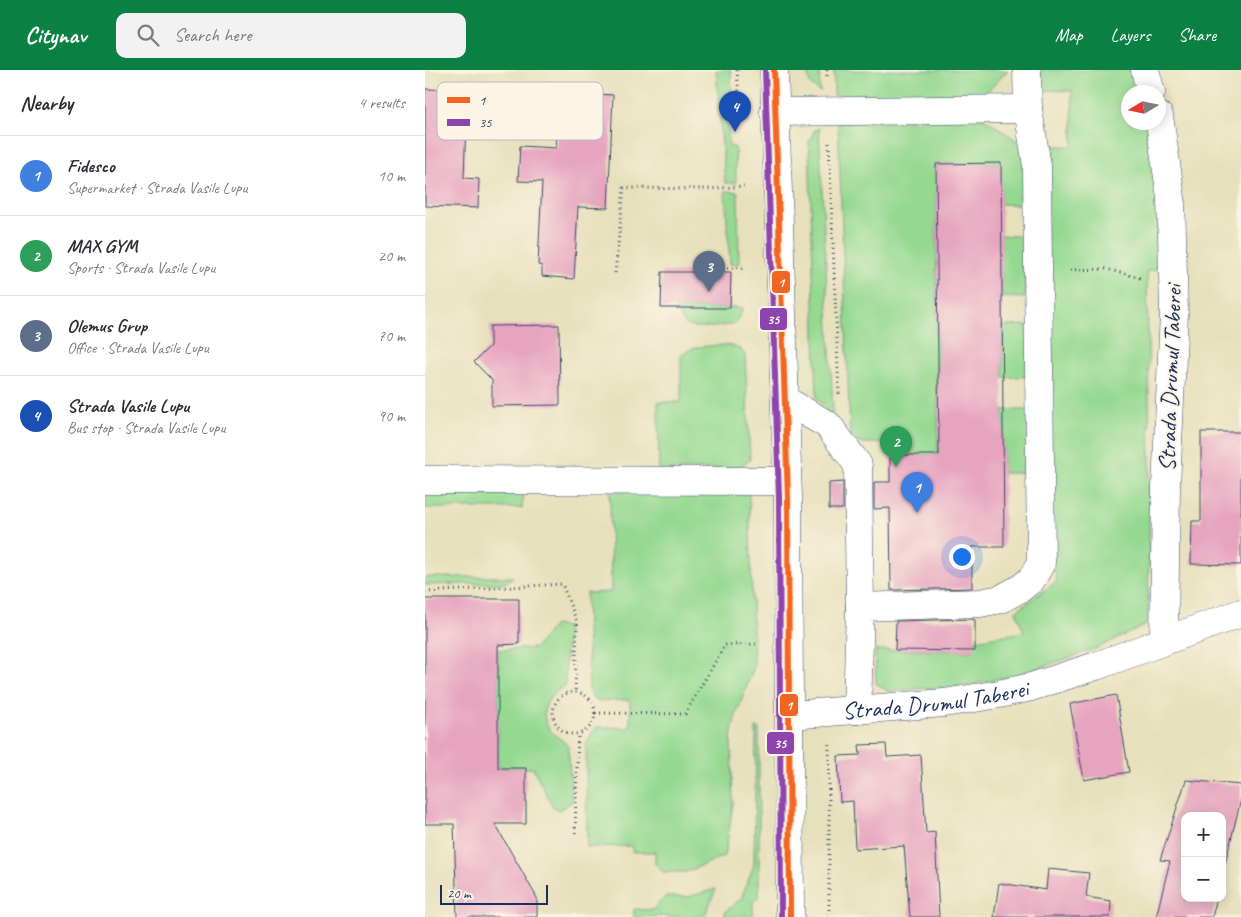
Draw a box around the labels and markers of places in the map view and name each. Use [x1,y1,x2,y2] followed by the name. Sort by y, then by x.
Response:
[719,91,751,132] pin: 4
[693,251,725,292] pin: 3
[880,426,912,467] pin: 2
[901,472,933,513] pin: 1

